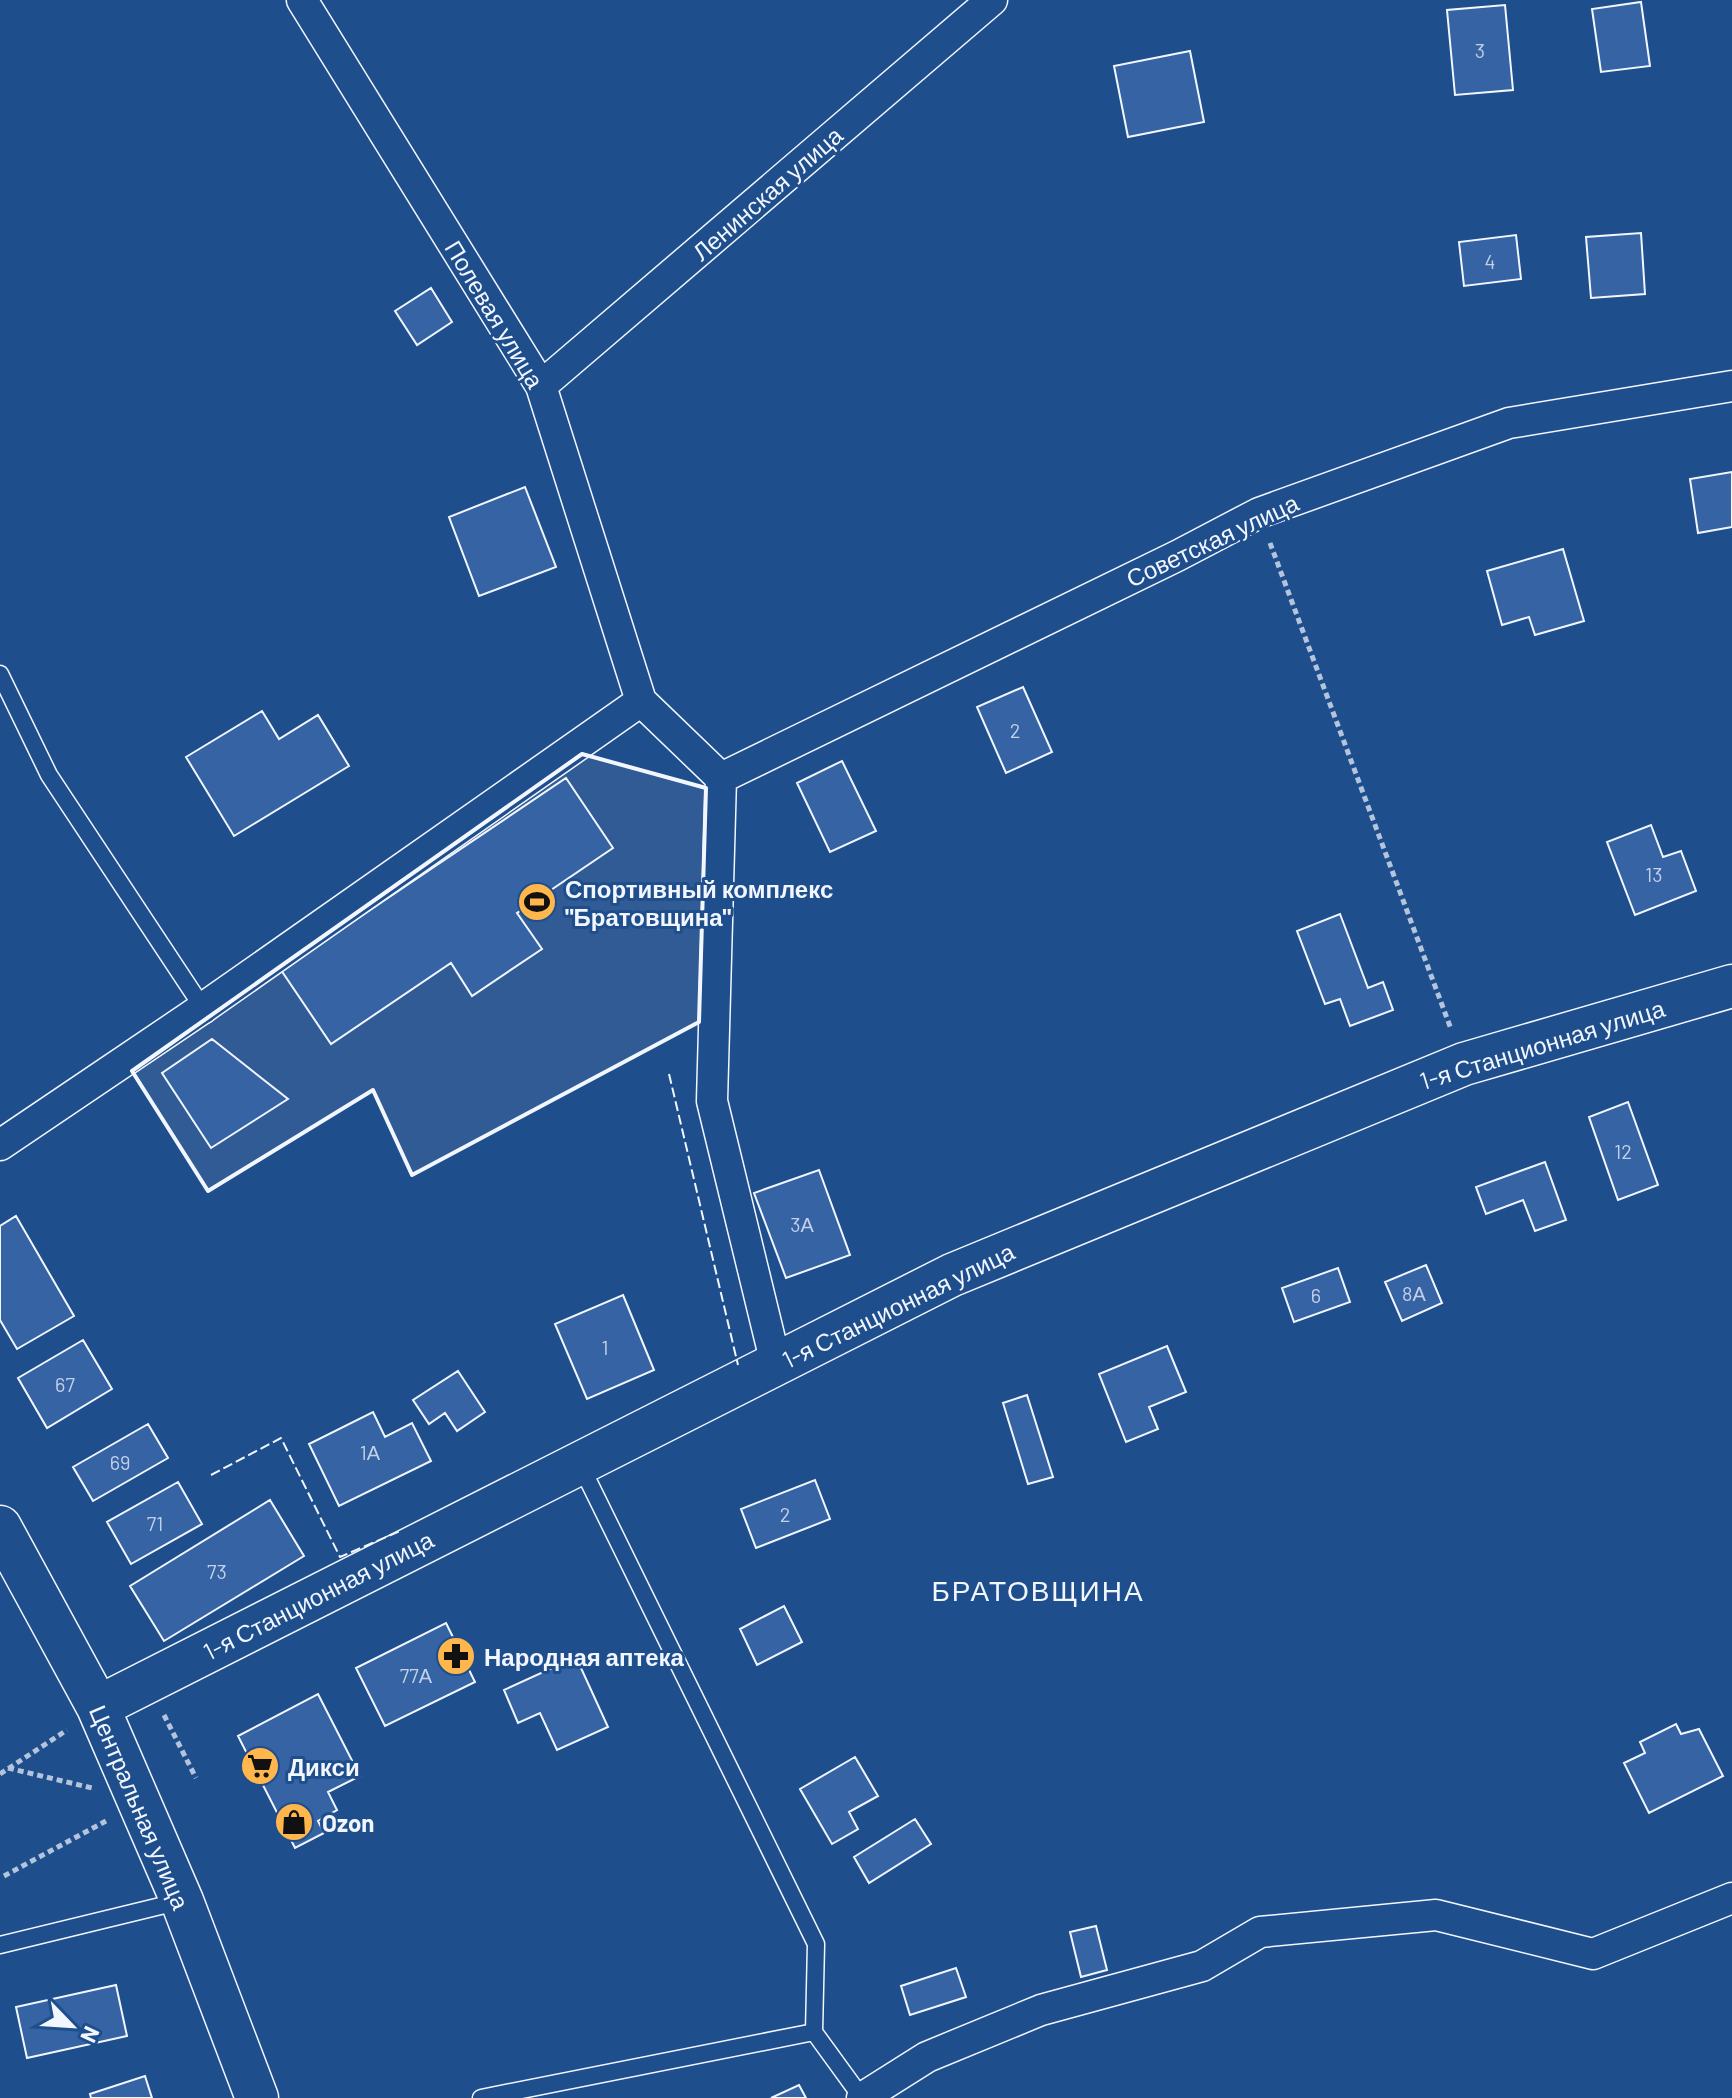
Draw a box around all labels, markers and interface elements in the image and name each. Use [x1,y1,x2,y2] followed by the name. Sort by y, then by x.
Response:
[1475,38,1485,62] house number: 3
[686,120,848,266] street label: Ленинская улица
[440,235,551,394] street label: Полевая улица
[1484,249,1496,273] house number: 4
[1121,487,1303,593] street label: Советская улица
[1010,718,1020,742] house number: 2
[1645,862,1663,886] house number: 13
[565,874,833,931] place label: Спортивный комплекс "Братовщина"
[516,881,558,923] sports icon: Спортивный комплекс "Братовщина"
[1416,993,1669,1095] street label: 1-я Станционная улица
[1614,1139,1632,1163] house number: 12
[790,1212,814,1236] house number: 3А
[777,1236,1019,1374] street label: 1-я Станционная улица
[1402,1281,1427,1305] house number: 8А
[1311,1283,1321,1307] house number: 6
[602,1335,609,1359] house number: 1
[55,1372,75,1396] house number: 67
[360,1440,381,1464] house number: 1А
[110,1450,130,1474] house number: 69
[780,1502,790,1526] house number: 2
[147,1511,163,1535] house number: 71
[198,1524,439,1666] street label: 1-я Станционная улица
[207,1559,227,1583] house number: 73
[931,1573,1145,1607] district label: БРАТОВЩИНА
[435,1635,477,1677] pharmacy icon: Народная аптека
[484,1642,685,1671] place label: Народная аптека
[400,1663,433,1687] house number: 77А
[84,1701,196,1914] street label: Центральная улица
[239,1745,281,1787] supermarket icon: Дикси
[288,1752,360,1781] place label: Дикси
[273,1801,315,1843] shop icon: Ozon
[322,1808,374,1837] place label: Ozon
[32,1986,112,2066] north arrow
[76,2023,106,2047] text: N

